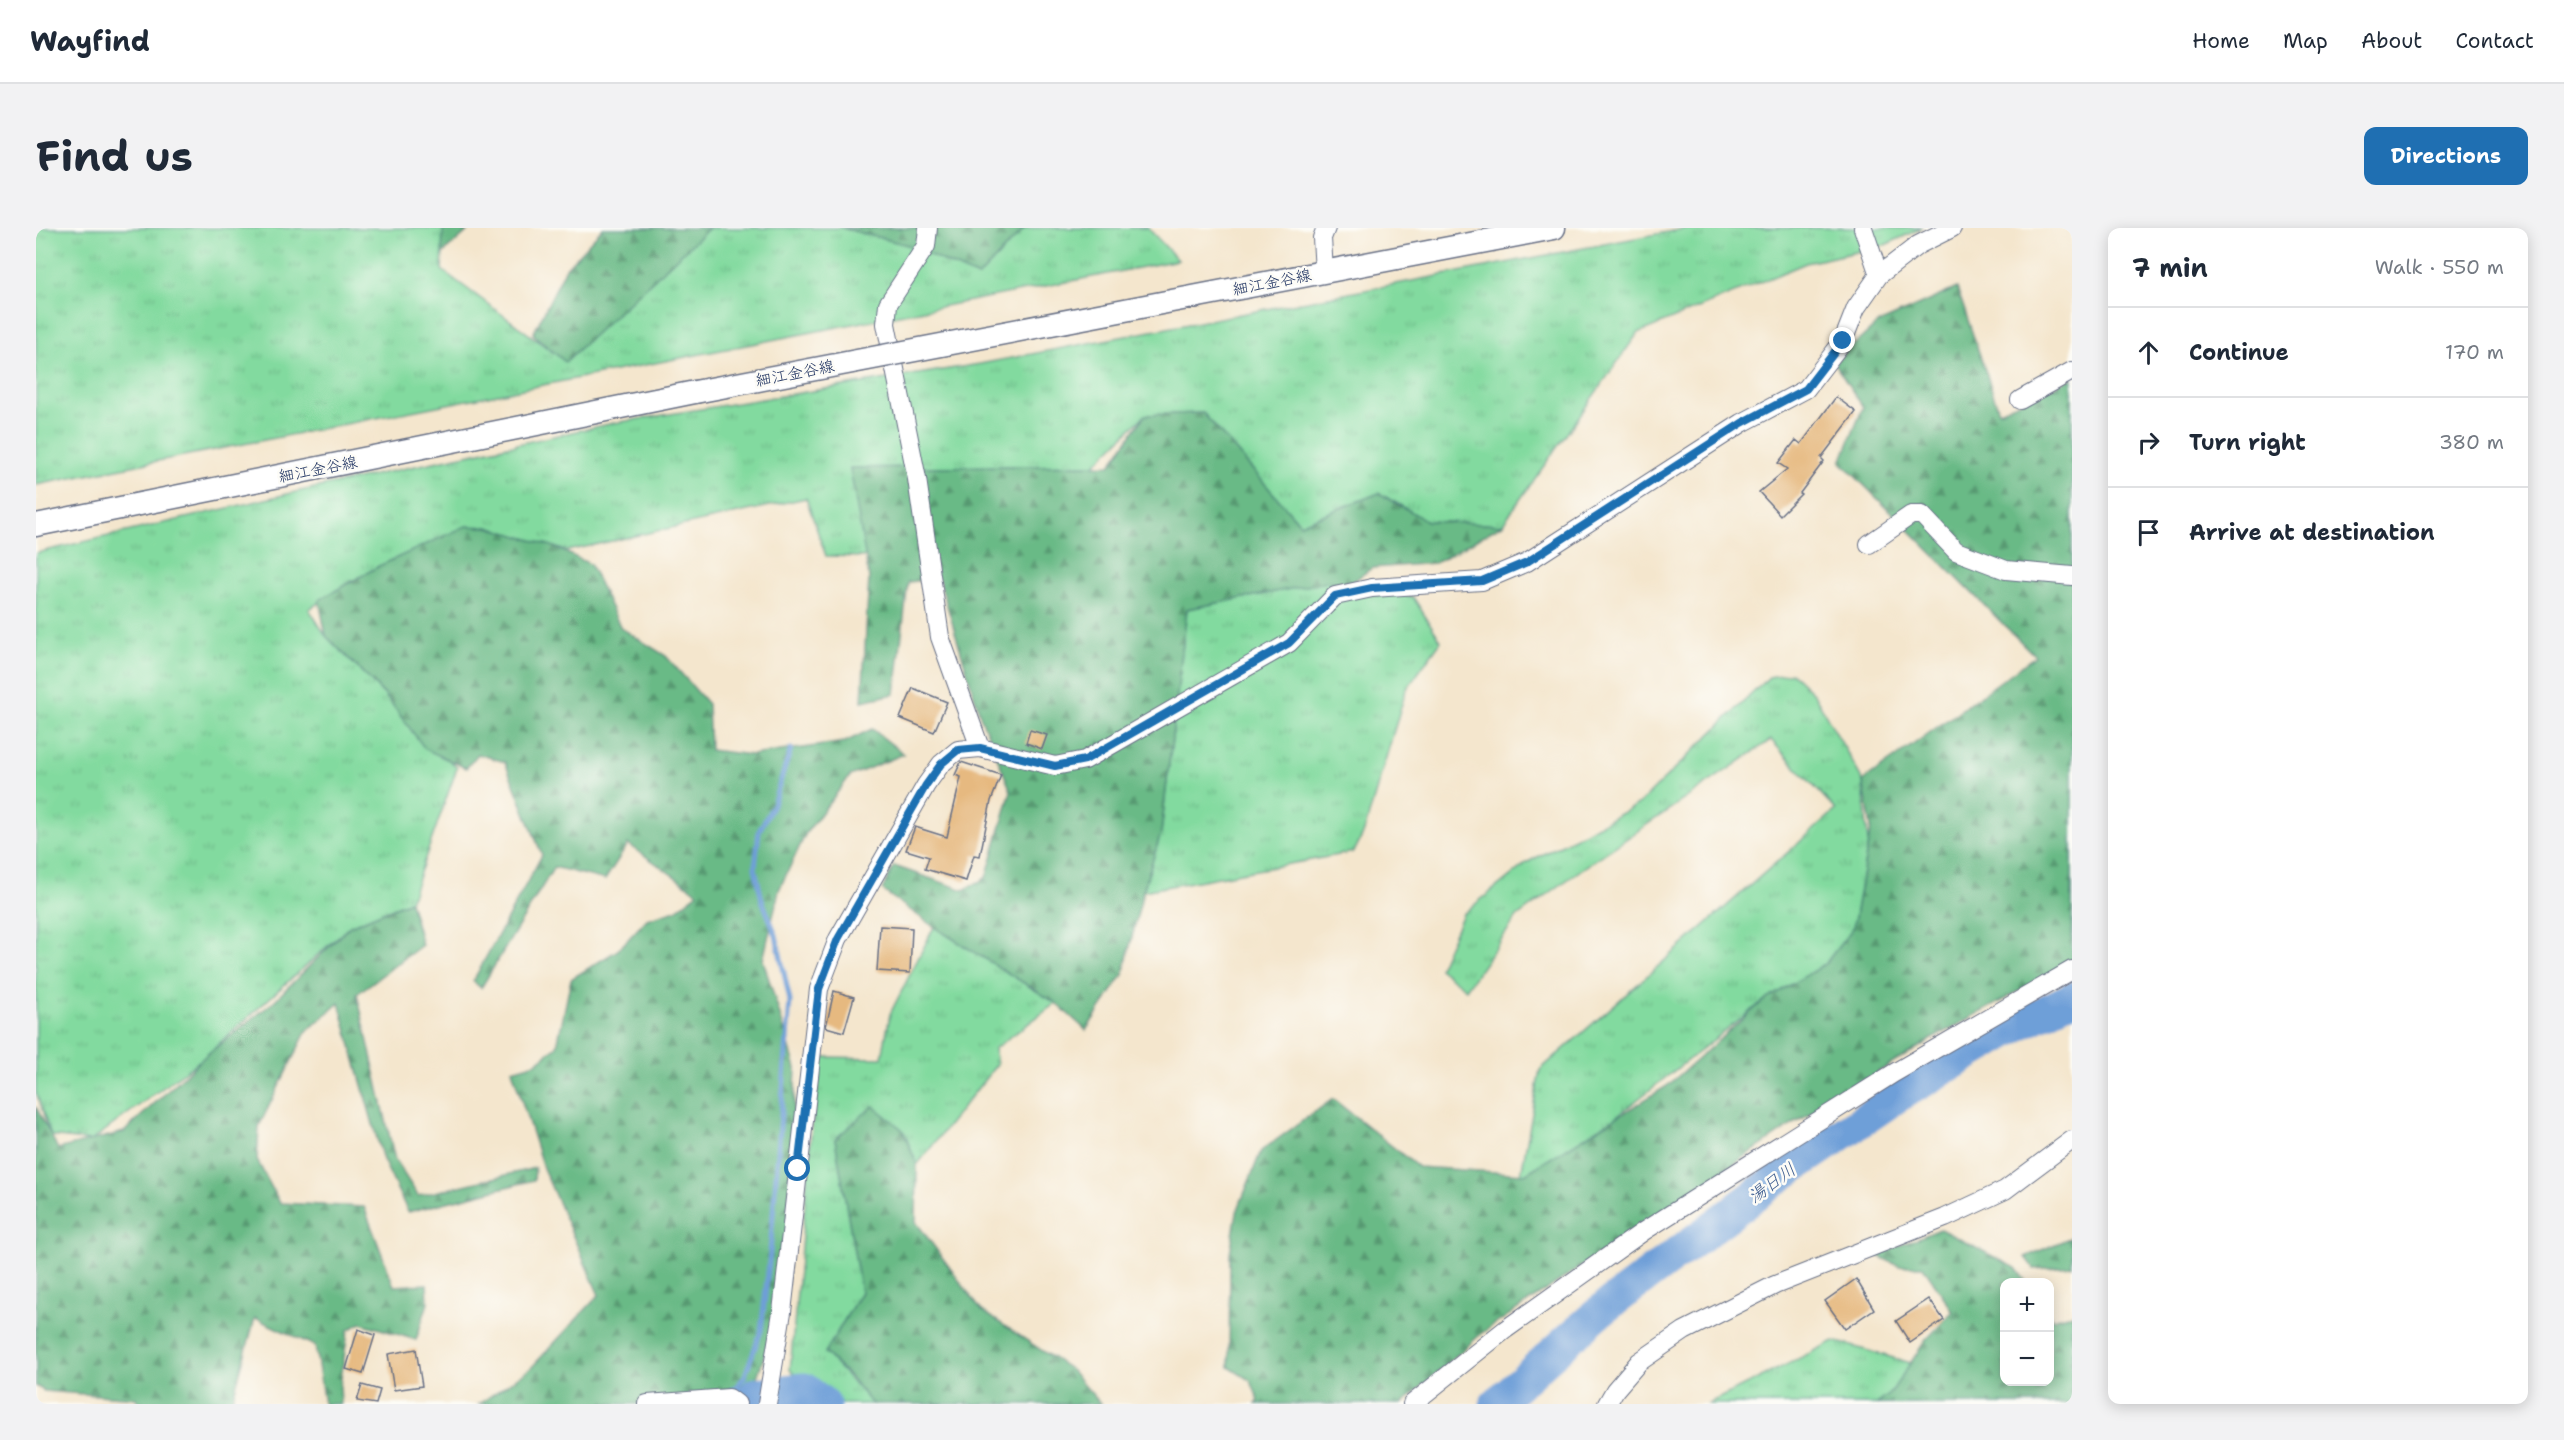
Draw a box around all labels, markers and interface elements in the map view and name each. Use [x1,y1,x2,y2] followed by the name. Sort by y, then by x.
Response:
[30,22,150,60] text: Wayfind
[2192,27,2250,55] text: Home
[2283,27,2328,55] text: Map
[2361,27,2422,55] text: About
[2455,27,2534,55] text: Contact
[2364,127,2528,185] button: Directions
[36,128,193,184] text: Find us
[2132,250,2208,285] text: 7 min
[2375,254,2504,280] text: Walk · 550 m
[1231,264,1313,300] street label: 細江金谷線
[1829,327,1855,353] route end
[2132,336,2165,369] icon: ahead
[2189,338,2289,367] text: Continue
[2445,339,2504,365] text: 170 m
[754,355,836,391] street label: 細江金谷線
[2132,426,2165,459] icon: right
[2189,428,2306,457] text: Turn right
[2439,429,2504,455] text: 380 m
[277,451,359,487] street label: 細江金谷線
[2132,516,2165,549] icon: arrive
[2189,518,2435,547] text: Arrive at destination
[784,1155,810,1181] route start
[1743,1157,1801,1209] water label: 湯日川
[2000,1278,2054,1386] map controls
[2000,1278,2054,1332] button: +
[2000,1332,2054,1386] button: −

